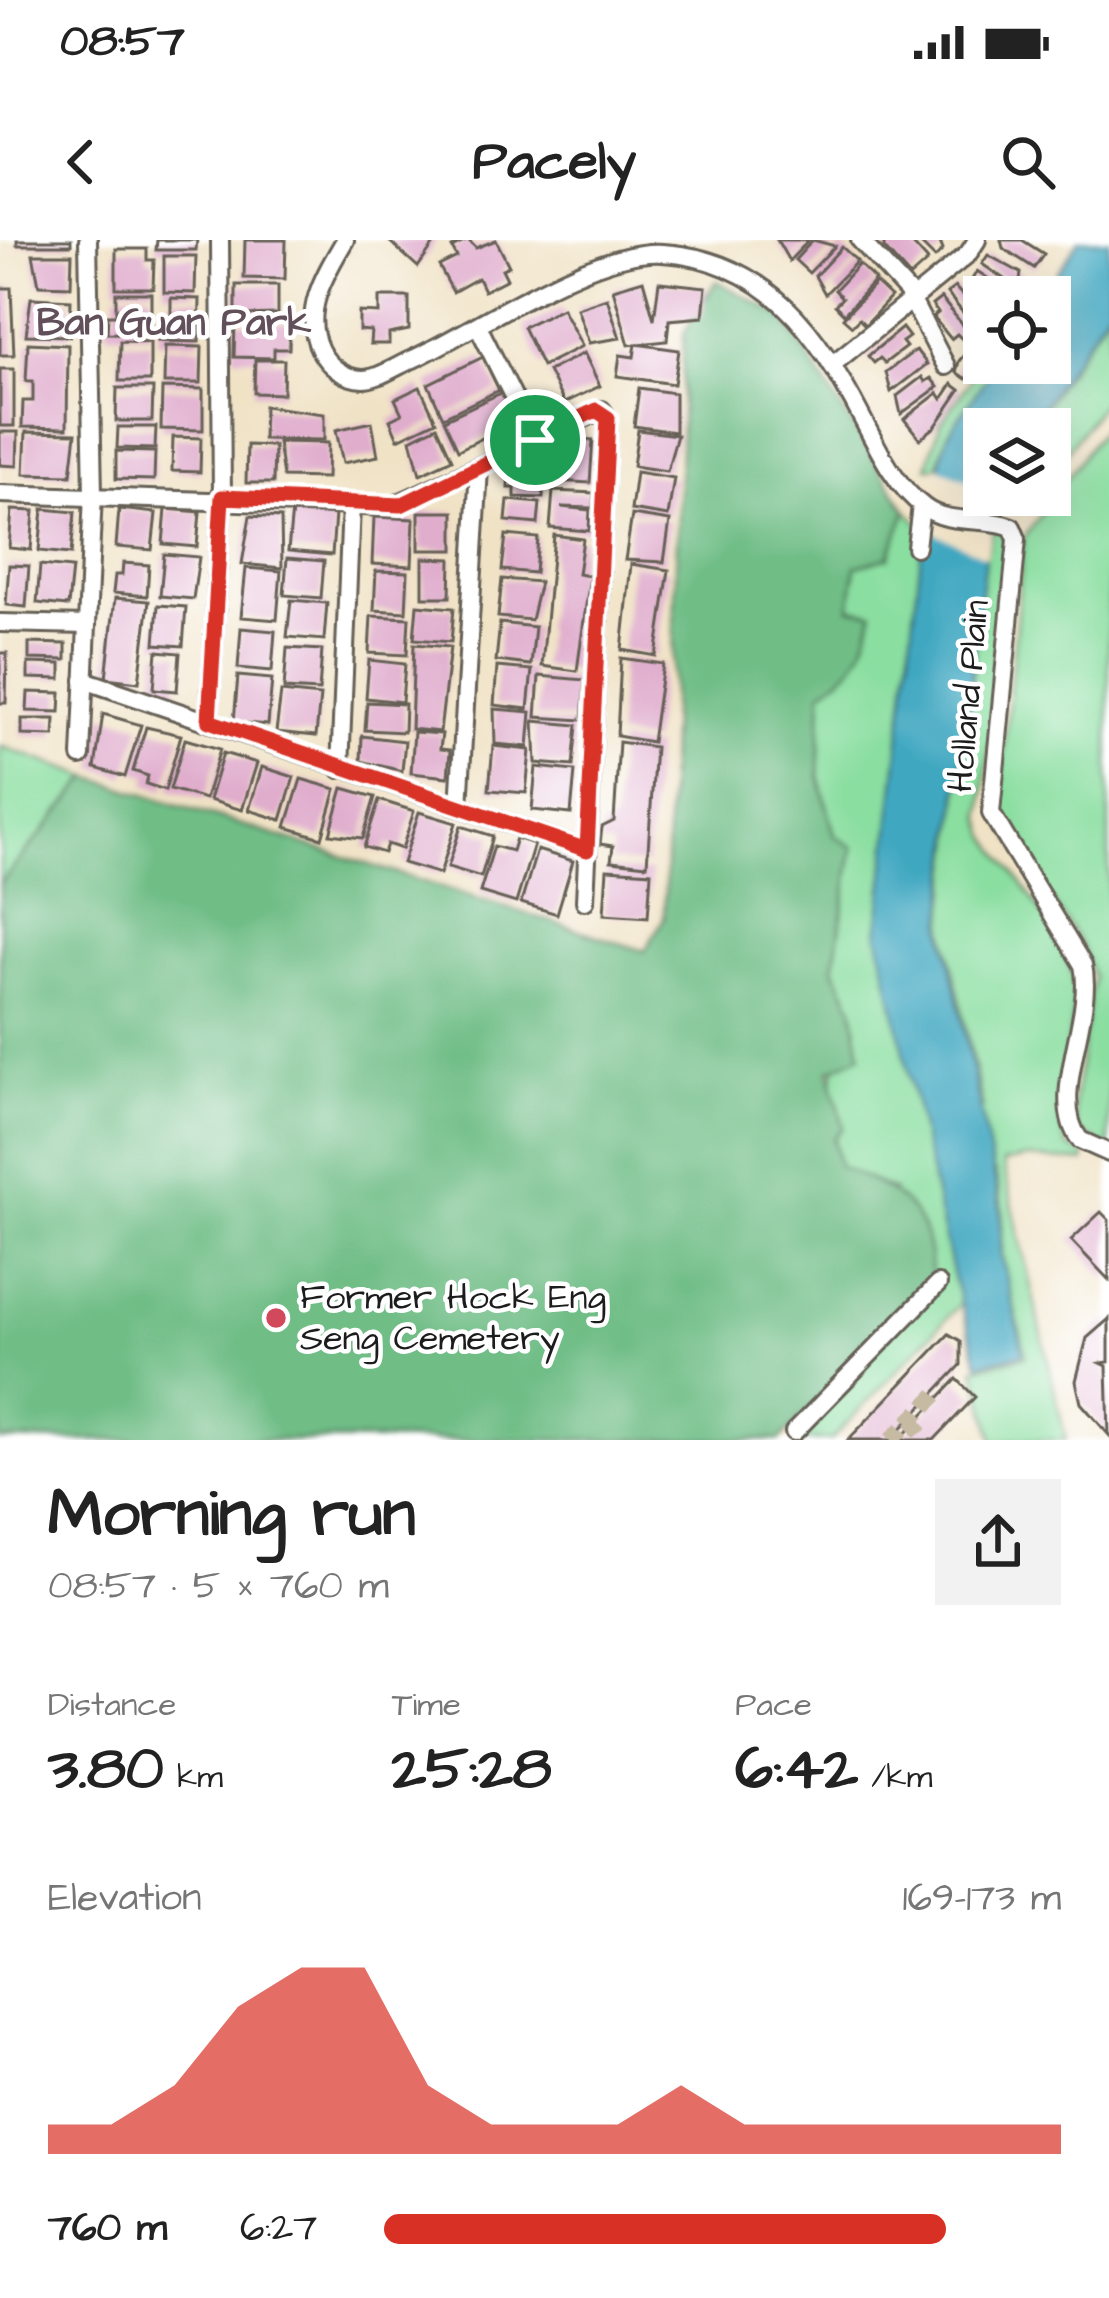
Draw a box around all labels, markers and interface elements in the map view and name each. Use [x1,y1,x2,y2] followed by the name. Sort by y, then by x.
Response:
[60,11,185,73] text: 08:57
[473,125,636,200] text: Pacely
[48,129,114,195] icon: back
[995,129,1061,195] icon: search
[963,276,1071,516] map controls
[963,276,1071,384] button: locate
[37,297,311,351] district label: Ban Guan Park
[484,389,586,491] pin
[502,407,568,473] icon: arrive
[963,408,1071,516] button: layers
[935,598,1003,794] street label: Holland Plain
[300,1272,606,1365] place label: Former Hock Eng Seng Cemetery
[263,1305,289,1331] marker: Former Hock Eng Seng Cemetery
[48,1469,416,1561] text: Morning run
[935,1479,1061,1605] button: share
[48,1560,389,1614] text: 08:57 · 5 × 760 m
[48,1682,176,1728] text: Distance
[392,1682,461,1728] text: Time
[735,1682,812,1728] text: Pace
[48,1728,164,1811] text: 3.80
[392,1728,552,1811] text: 25:28
[735,1728,858,1811] text: 6:42
[164,1754,223,1800] text: km
[858,1754,932,1800] text: /km
[48,1872,202,1926] text: Elevation
[902,1872,1061,1926] text: 169–173 m
[48,2202,167,2256] text: 760 m
[240,2202,317,2256] text: 6:27

